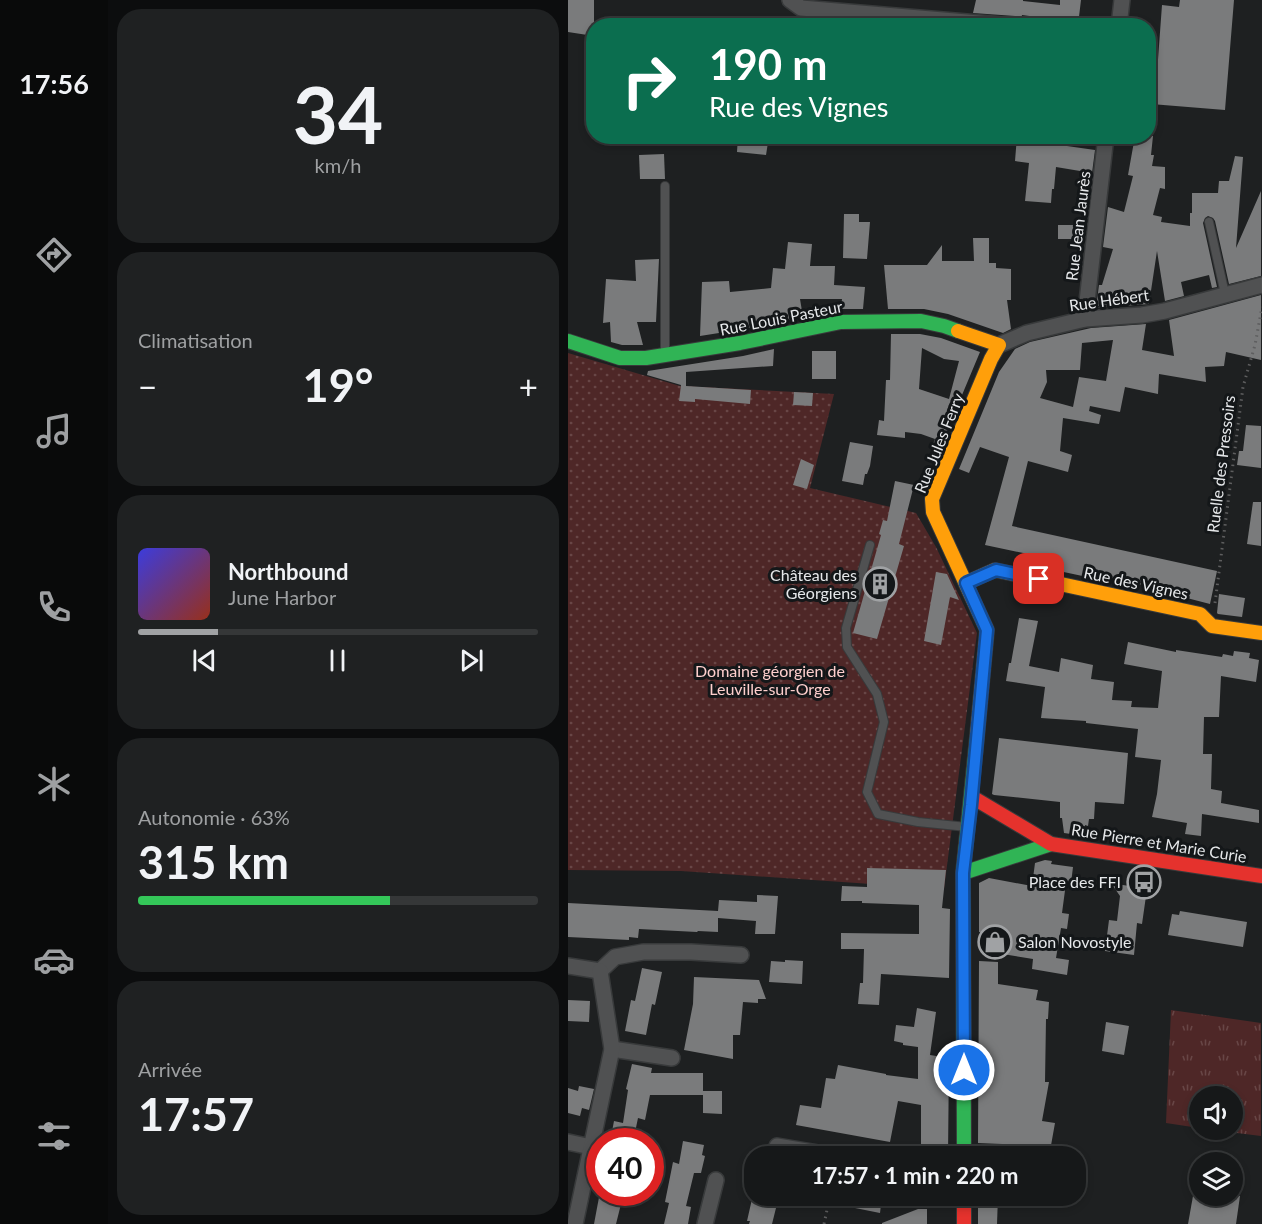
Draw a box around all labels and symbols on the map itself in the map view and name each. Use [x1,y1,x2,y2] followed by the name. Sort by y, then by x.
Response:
[1061,170,1094,282] street label: Rue Jean Jaurès
[1068,284,1150,315] street label: Rue Hébert
[718,296,844,339] street label: Rue Louis Pasteur
[910,389,967,496] street label: Rue Jules Ferry
[1203,394,1238,534] street label: Ruelle des Pressoirs
[1013,553,1064,604] pin
[1082,562,1190,603] street label: Rue des Vignes
[770,565,857,602] place label: Château des Géorgiens
[862,566,898,602] building icon: Château des Géorgiens
[695,661,845,698] park label: Domaine géorgien de Leuville-sur-Orge
[1070,819,1248,866] street label: Rue Pierre et Marie Curie
[1126,864,1162,900] bus stop icon: Place des FFI
[1029,872,1121,891] place label: Place des FFI
[977,924,1013,960] shop icon: Salon Novostyle
[1018,932,1131,951] place label: Salon Novostyle
[932,1038,996,1102] position arrow
[586,1128,664,1206] speed limit sign: 40

